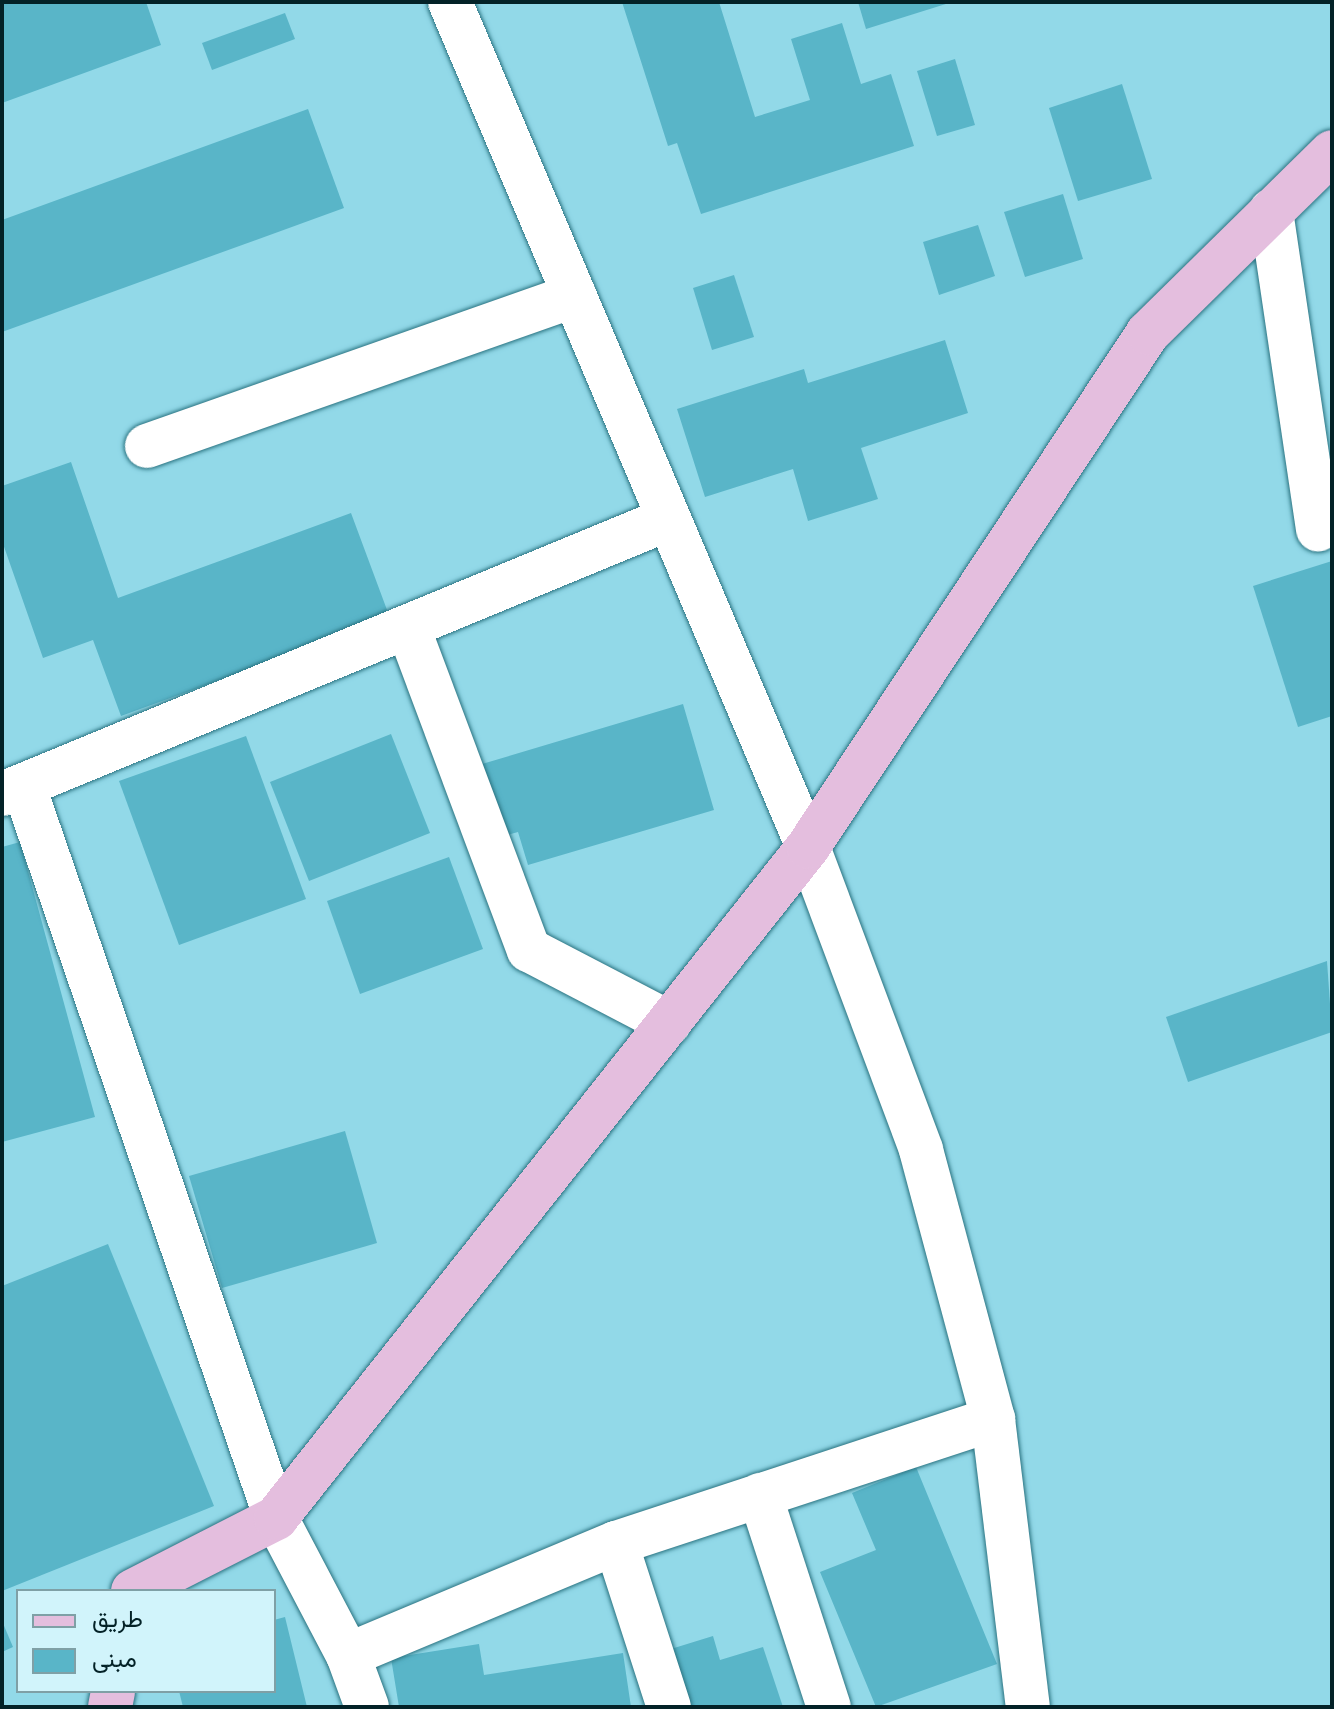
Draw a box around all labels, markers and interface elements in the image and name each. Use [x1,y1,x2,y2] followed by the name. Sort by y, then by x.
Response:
[16,1589,276,1693] legend
[92,1608,143,1632] text: طريق
[92,1648,137,1672] text: مبنى

